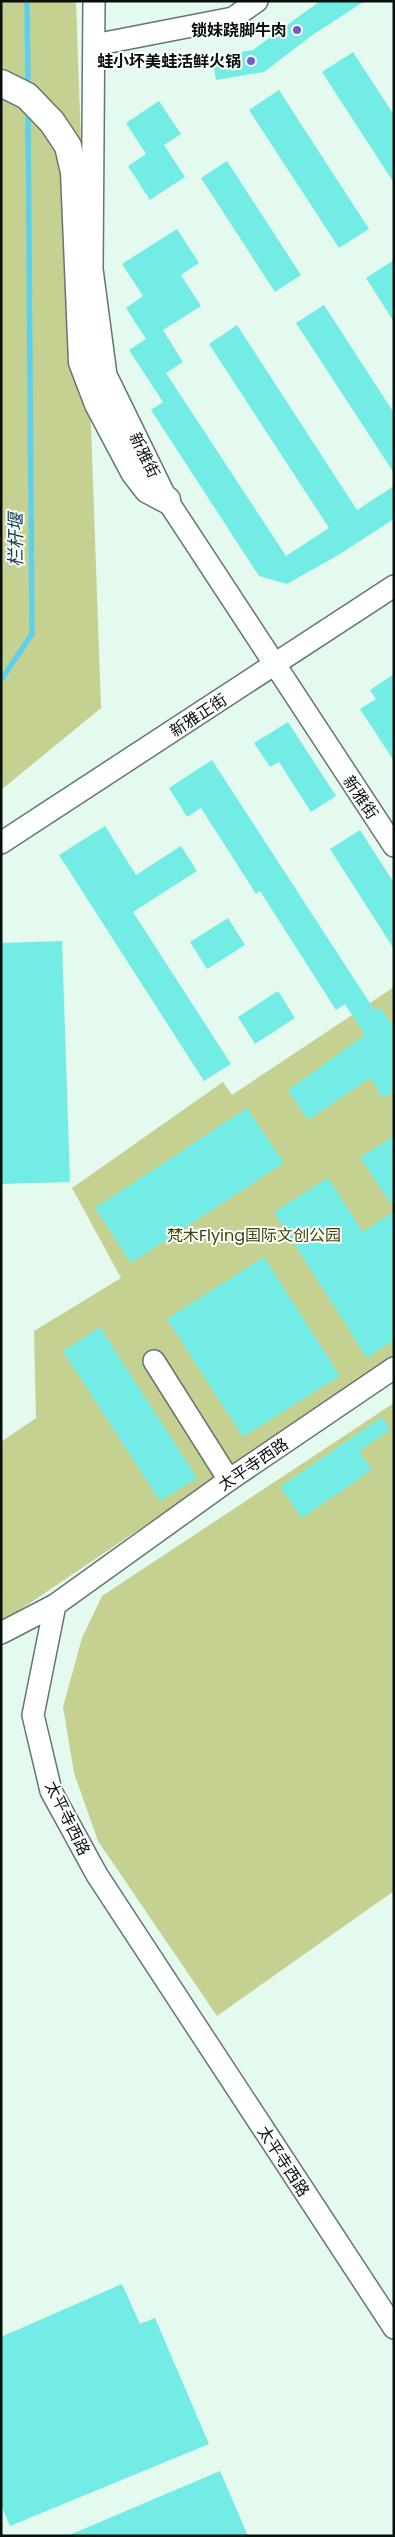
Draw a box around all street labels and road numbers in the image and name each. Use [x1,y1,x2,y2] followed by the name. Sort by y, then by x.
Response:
[124,429,165,482] street label: 新雅街
[165,688,231,742] street label: 新雅正街
[338,771,384,824] street label: 新雅街
[214,1433,293,1496] street label: 太平寺西路
[40,1777,95,1859] street label: 太平寺西路
[252,2121,315,2201] street label: 太平寺西路

